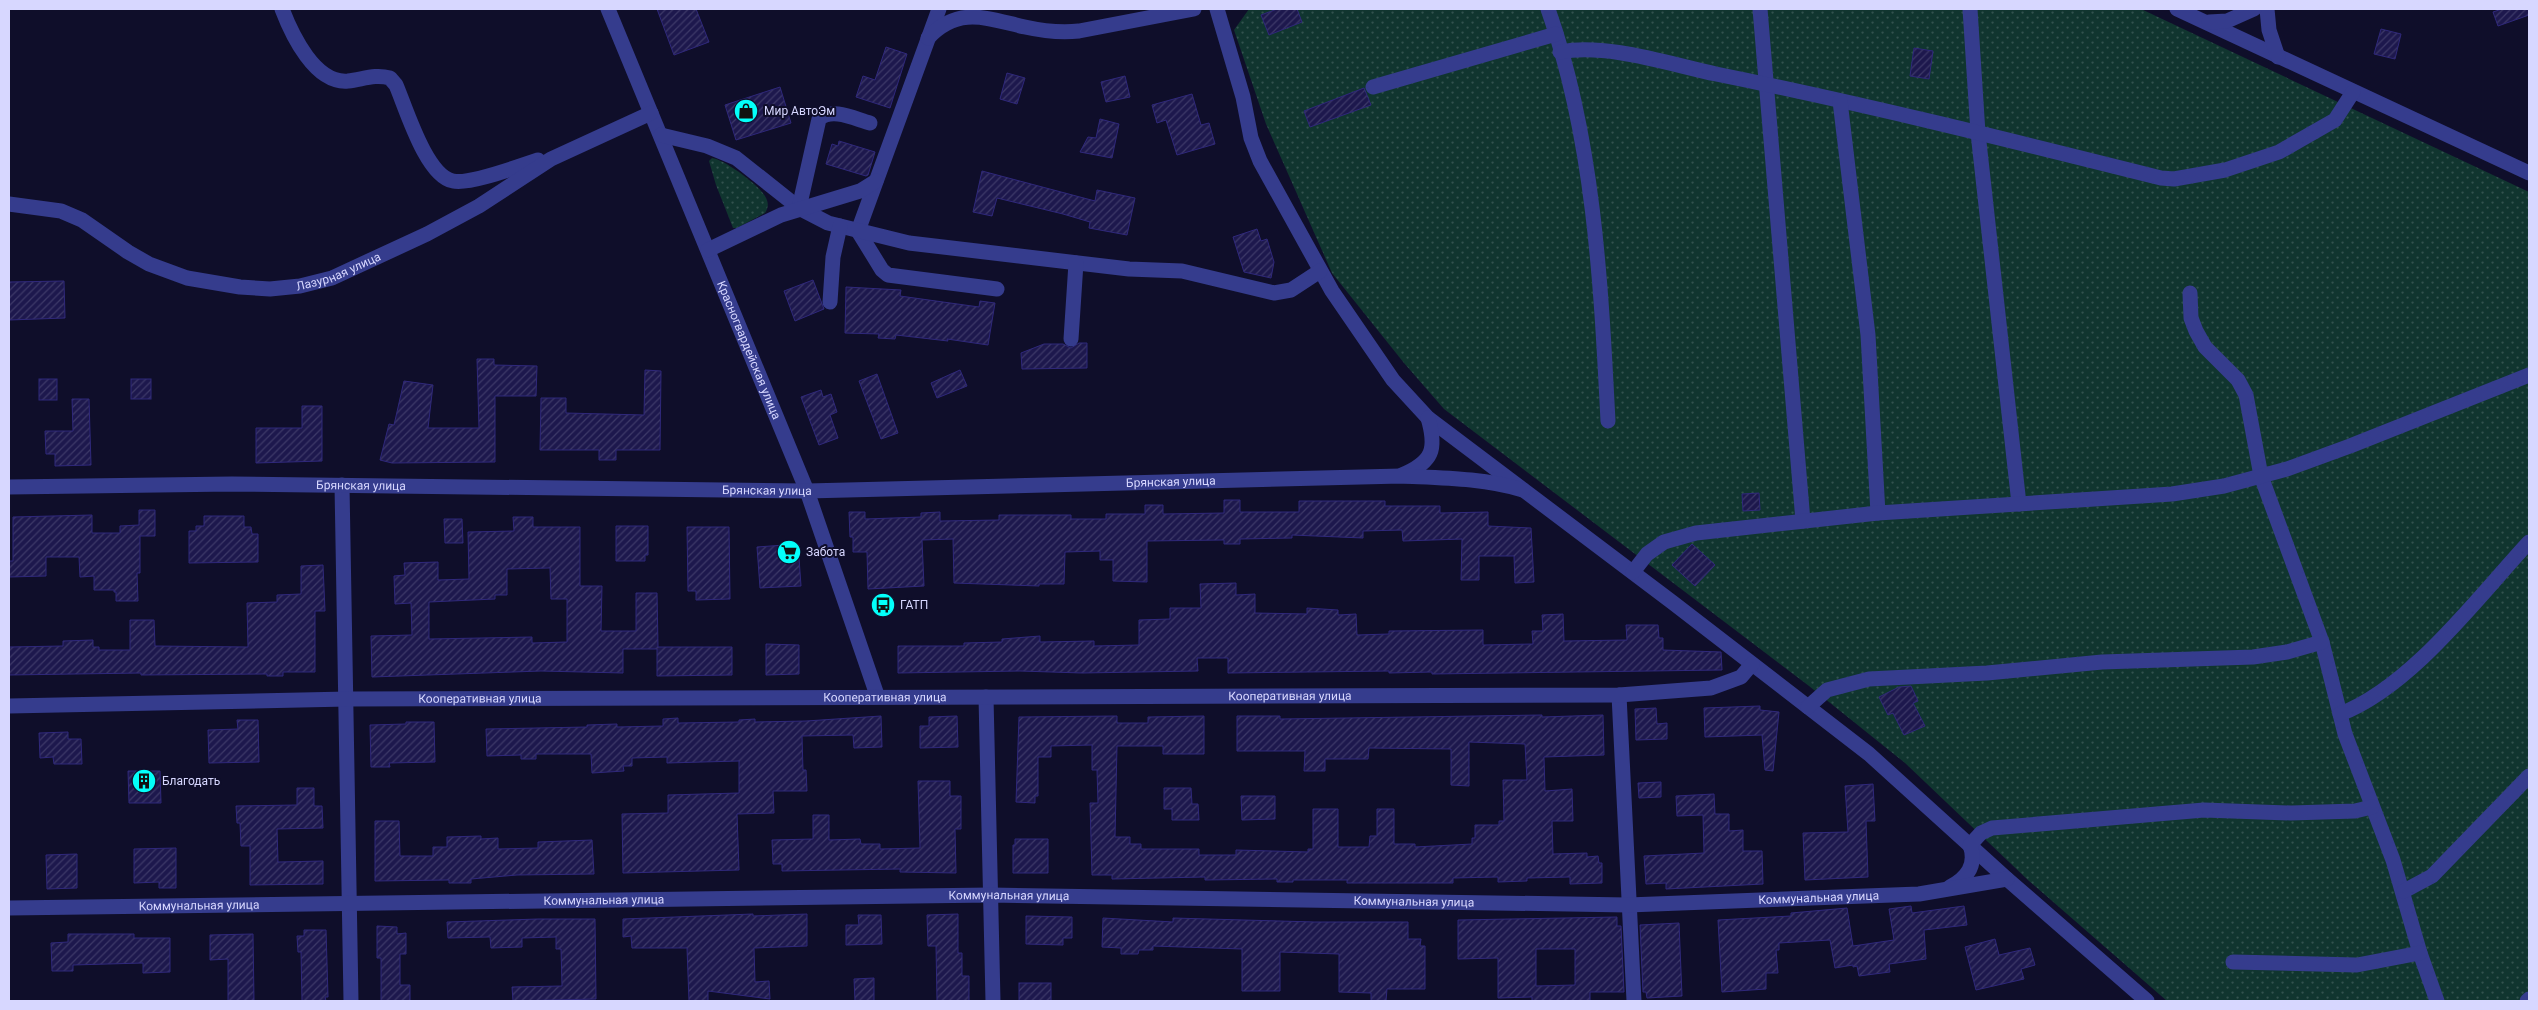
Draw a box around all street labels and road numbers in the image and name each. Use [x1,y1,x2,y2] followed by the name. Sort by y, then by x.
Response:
[295,249,383,294] street label: Лазурная улица
[714,279,784,421] street label: Красногвардейская улица
[1126,474,1216,490] street label: Брянская улица
[316,478,406,493] street label: Брянская улица
[722,483,812,498] street label: Брянская улица
[1228,689,1352,703] street label: Кооперативная улица
[823,690,947,705] street label: Кооперативная улица
[418,691,542,706] street label: Кооперативная улица
[948,888,1069,903] street label: Коммунальная улица
[1758,889,1879,907] street label: Коммунальная улица
[543,892,664,908] street label: Коммунальная улица
[1353,894,1474,910] street label: Коммунальная улица
[138,898,259,913] street label: Коммунальная улица

